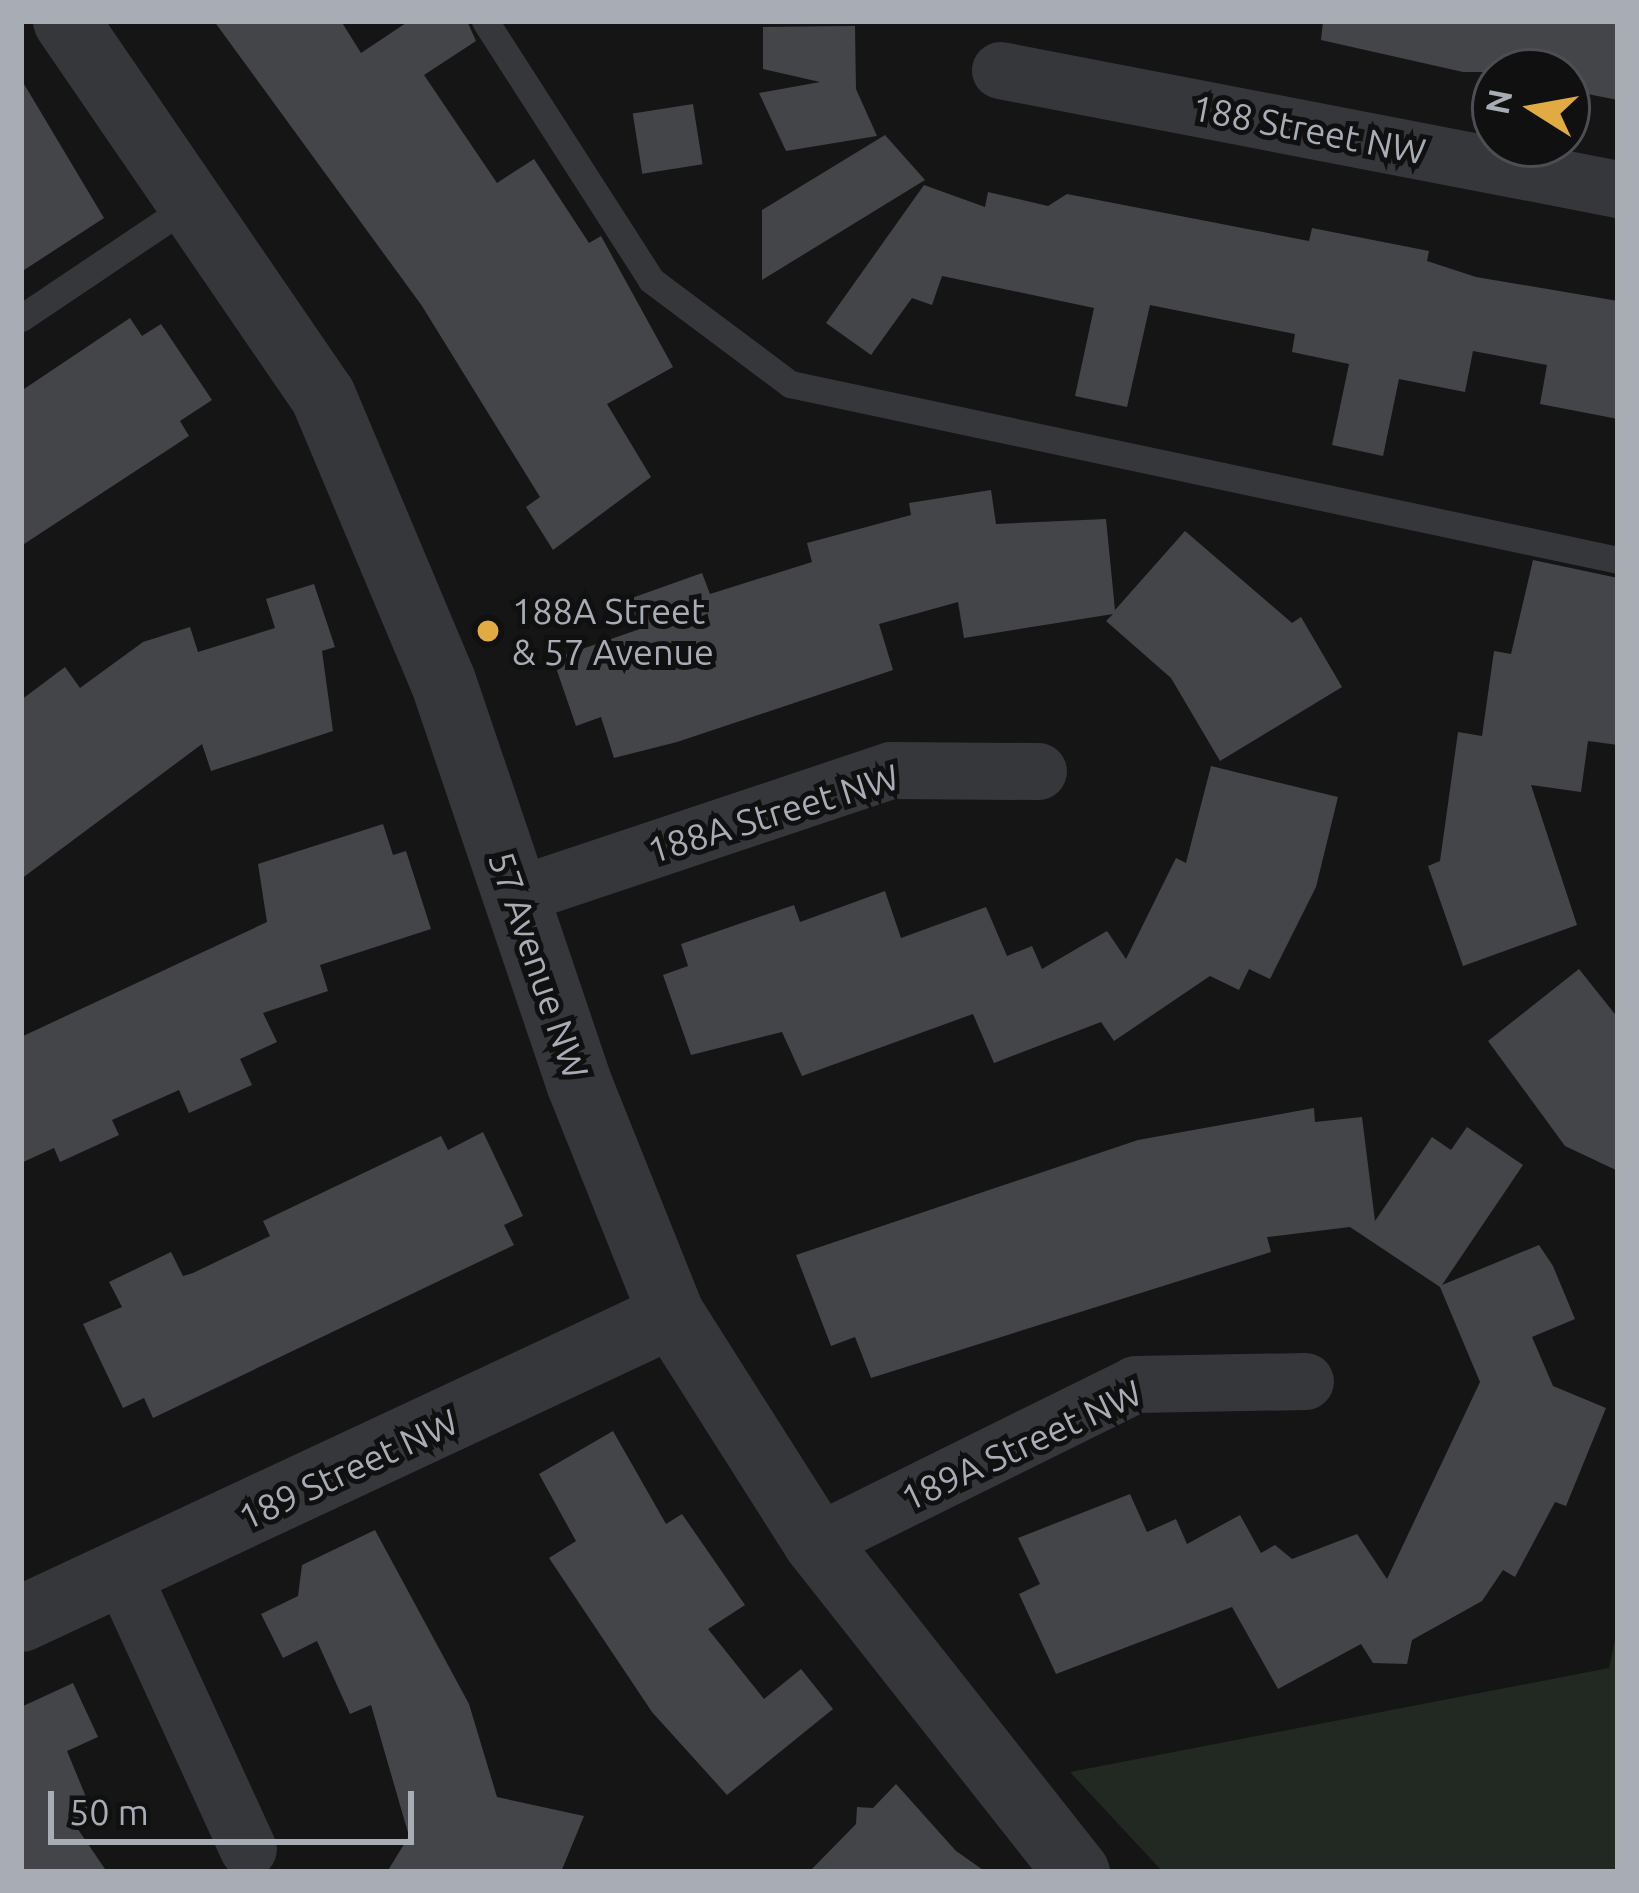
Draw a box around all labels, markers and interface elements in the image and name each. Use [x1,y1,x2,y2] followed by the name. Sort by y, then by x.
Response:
[1471,48,1591,168] north arrow
[1189,85,1429,173] street label: 188 Street NW
[1478,86,1519,117] text: N
[512,588,714,673] place label: 188A Street & 57 Avenue
[475,618,501,644] marker: 188A Street & 57 Avenue
[642,754,904,872] street label: 188A Street NW
[480,846,598,1084] street label: 57 Avenue NW
[894,1370,1148,1520] street label: 189A Street NW
[232,1399,464,1539] street label: 189 Street NW
[54,1767,420,1841] scale bar
[69,1791,149,1832] text: 50 m

